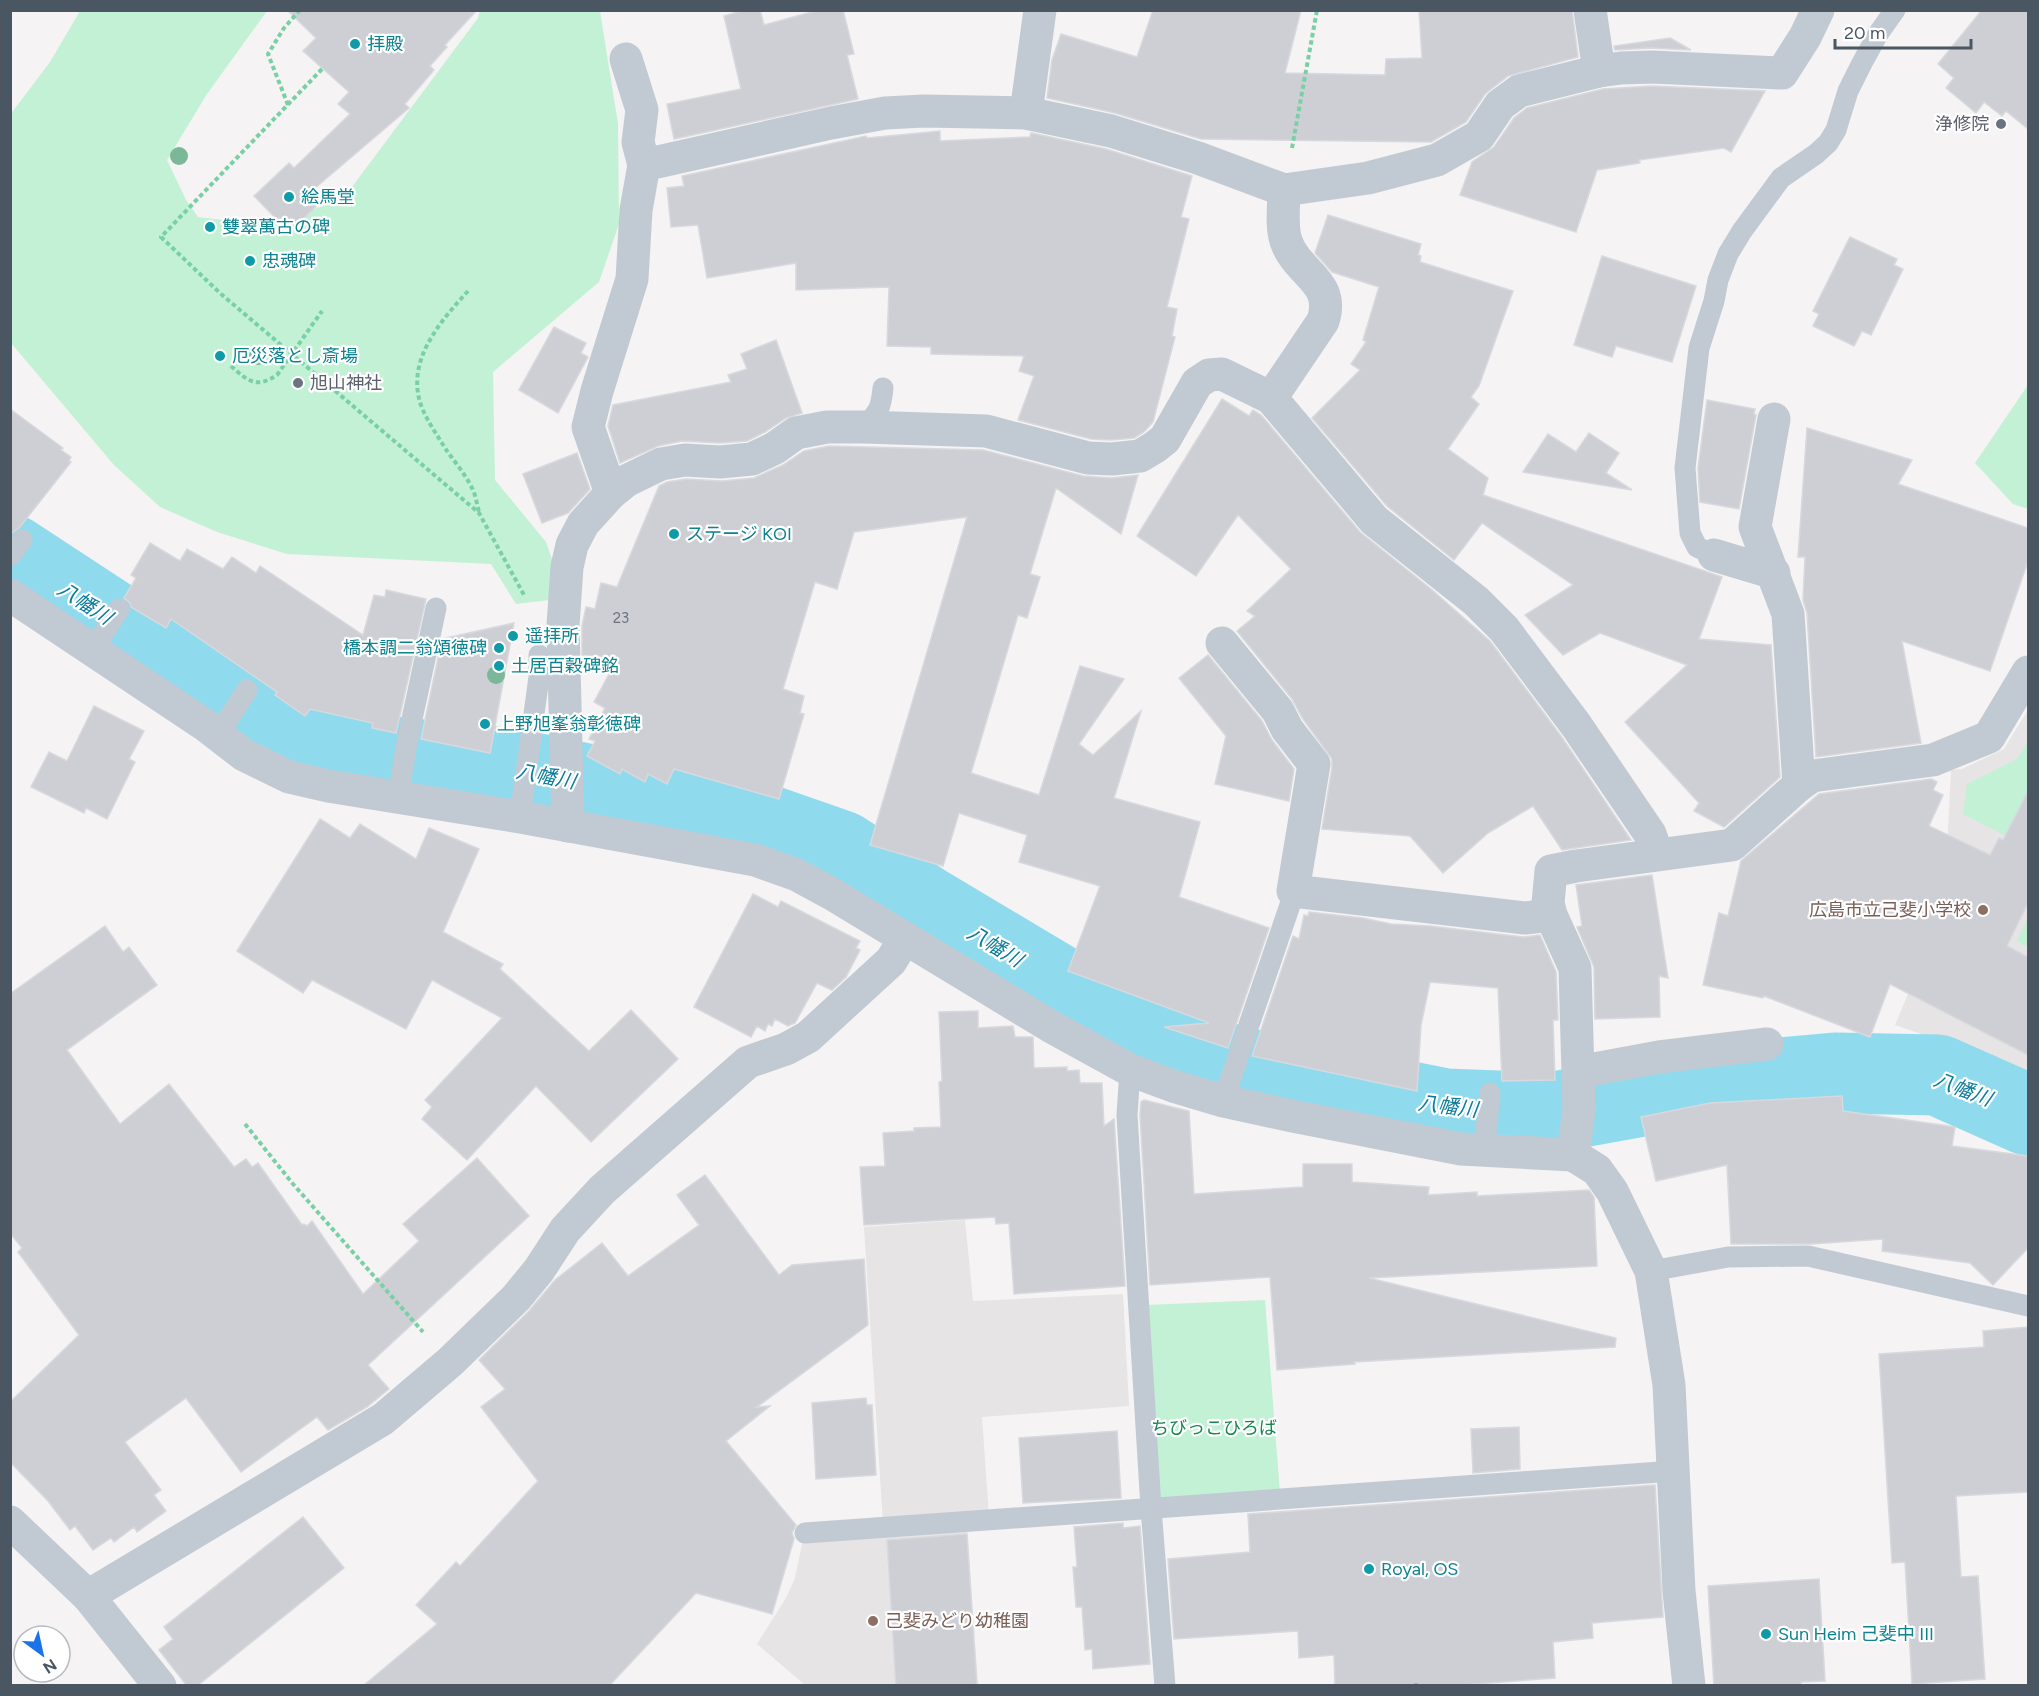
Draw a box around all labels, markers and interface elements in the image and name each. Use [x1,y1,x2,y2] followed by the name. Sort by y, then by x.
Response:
[1835,12,1972,50] scale bar
[1844,22,1885,44] text: 20 m
[367,33,403,55] place label: 拝殿
[348,37,362,51] marker: 拝殿
[1935,113,1989,135] place label: 浄修院
[1994,117,2008,131] marker: 浄修院
[301,186,355,208] place label: 絵馬堂
[282,190,296,204] marker: 絵馬堂
[222,216,330,238] place label: 雙翠萬古の碑
[203,220,217,234] marker: 雙翠萬古の碑
[262,250,316,272] place label: 忠魂碑
[243,254,257,268] marker: 忠魂碑
[232,345,358,367] place label: 厄災落とし斎場
[213,349,227,363] marker: 厄災落とし斎場
[310,372,382,394] place label: 旭山神社
[291,376,305,390] marker: 旭山神社
[686,523,792,545] place label: ステージ KOI
[667,527,681,541] marker: ステージ KOI
[53,577,118,630] water label: 八幡川
[613,609,629,627] house number: 23
[525,625,579,647] place label: 遥拝所
[506,629,520,643] marker: 遥拝所
[343,637,487,659] place label: 橋本調二翁頌徳碑
[492,641,506,655] marker: 橋本調二翁頌徳碑
[511,655,619,677] place label: 土居百穀碑銘
[492,659,506,673] marker: 土居百穀碑銘
[497,713,641,735] place label: 上野旭峯翁彰徳碑
[478,717,492,731] marker: 上野旭峯翁彰徳碑
[514,758,580,794] water label: 八幡川
[1809,899,1971,921] place label: 広島市立己斐小学校
[1976,903,1990,917] marker: 広島市立己斐小学校
[963,920,1029,973] water label: 八幡川
[1931,1067,1997,1112] water label: 八幡川
[1417,1090,1481,1122] water label: 八幡川
[1151,1417,1277,1439] park label: ちびっこひろば
[1381,1558,1458,1580] place label: Royal, OS
[1362,1562,1376,1576] marker: Royal, OS
[885,1610,1029,1632] place label: 己斐みどり幼稚園
[866,1614,880,1628] marker: 己斐みどり幼稚園
[1778,1623,1934,1645] place label: Sun Heim 己斐中 III
[12,1624,72,1684] north arrow
[1759,1627,1773,1641] marker: Sun Heim 己斐中 III
[40,1655,60,1677] text: N

